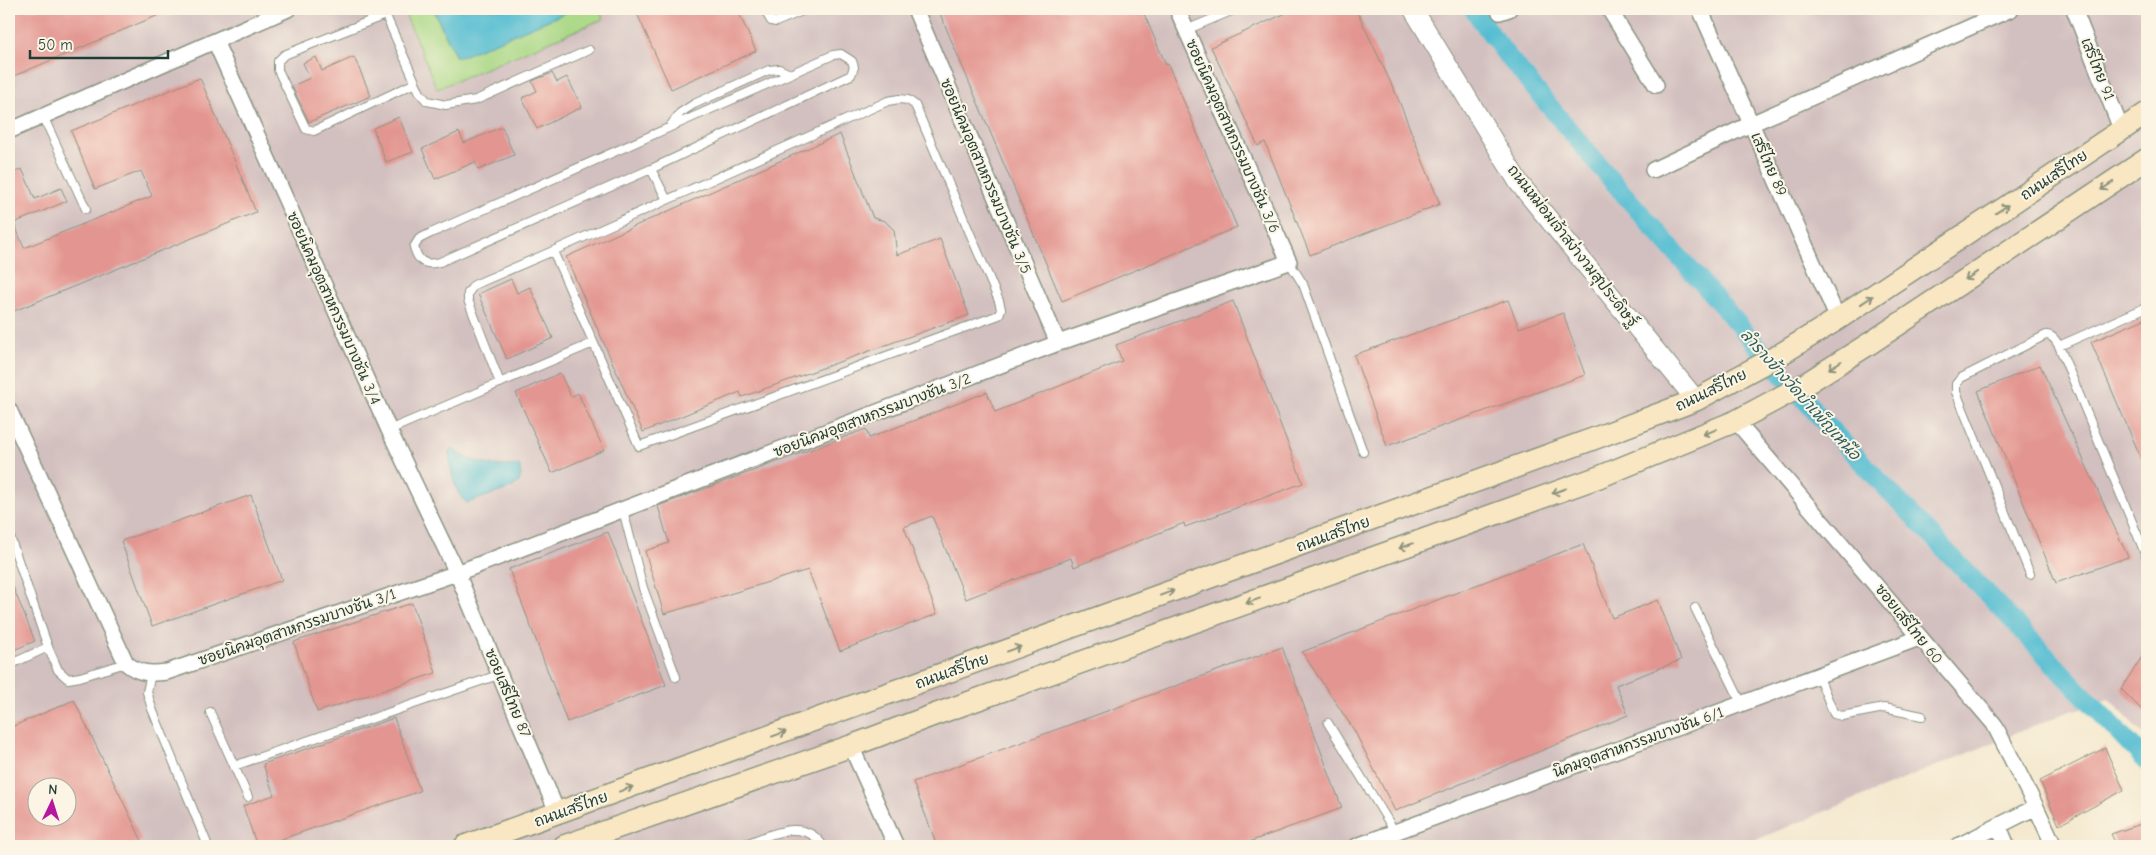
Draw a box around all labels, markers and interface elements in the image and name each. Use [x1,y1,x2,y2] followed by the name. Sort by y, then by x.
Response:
[30,28,168,60] scale bar
[2077,35,2120,103] street label: เสรีไทย 91
[38,36,73,54] text: 50 m
[1180,36,1284,236] street label: ซอยนิคมอุตสาหกรรมบางชัน 3/6
[935,76,1035,277] street label: ซอยนิคมอุตสาหกรรมบางชัน 3/5
[1747,129,1792,199] street label: เสรีไทย 89
[2016,145,2091,204] street label: ถนนเสรีไทย
[1502,161,1643,332] street label: ถนนหม่อมเจ้าสง่างามสุประดิษฐ์
[2100,181,2114,191] one-way arrow
[1994,204,2008,214] one-way arrow
[281,209,385,408] street label: ซอยนิคมอุตสาหกรรมบางชัน 3/4
[1965,271,1979,281] one-way arrow
[1859,295,1873,305] one-way arrow
[1737,324,1866,465] water label: ลำรางข้างวัดบำเพ็ญเหนือ
[1829,360,1843,370] one-way arrow
[1672,364,1750,415] street label: ถนนเสรีไทย
[771,369,974,463] street label: ซอยนิคมอุตสาหกรรมบางชัน 3/2
[1703,427,1718,437] one-way arrow
[1552,487,1567,496] one-way arrow
[1293,511,1372,556] street label: ถนนเสรีไทย
[1399,542,1414,551] one-way arrow
[1871,580,1947,667] street label: ซอยเสรีไทย 60
[196,585,399,671] street label: ซอยนิคมอุตสาหกรรมบางชัน 3/1
[1159,588,1175,598] one-way arrow
[1245,597,1261,606] one-way arrow
[1006,644,1021,653] one-way arrow
[481,645,536,740] street label: ซอยเสรีไทย 87
[912,648,991,693] street label: ถนนเสรีไทย
[1550,703,1727,783] street label: นิคมอุตสาหกรรมบางชัน 6/1
[771,729,786,738] one-way arrow
[28,778,78,828] north arrow
[48,781,58,798] text: N
[618,784,634,793] one-way arrow
[531,786,610,831] street label: ถนนเสรีไทย

